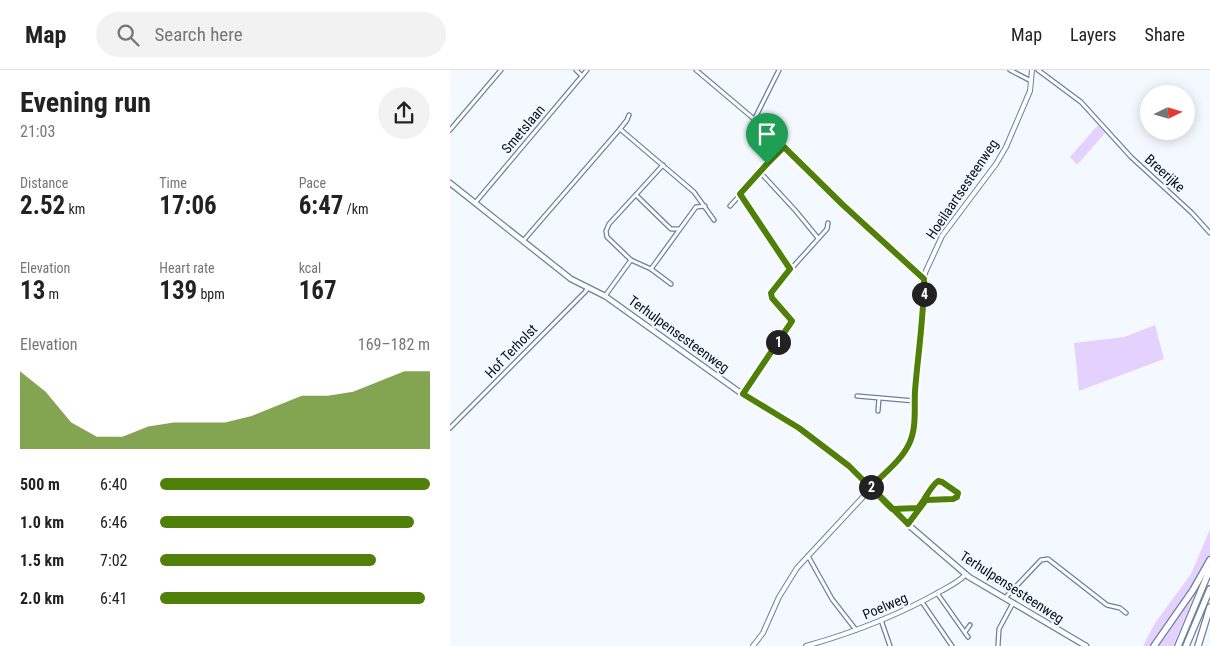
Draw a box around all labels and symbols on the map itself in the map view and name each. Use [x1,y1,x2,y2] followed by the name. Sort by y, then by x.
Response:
[1140,85,1195,140] north arrow
[498,102,548,156] street label: Smetslaan
[746,113,788,164] pin
[923,136,1001,242] street label: Hoeilaartsesteenweg
[1142,151,1189,195] street label: Breerijke
[912,282,936,306] pin: 4
[626,292,732,376] street label: Terhulpensesteenweg
[482,321,540,381] street label: Hof Terholst
[766,330,790,354] pin: 1
[858,474,884,500] pin: 2
[957,548,1067,626] street label: Terhulpensesteenweg
[860,589,910,623] street label: Poelweg

